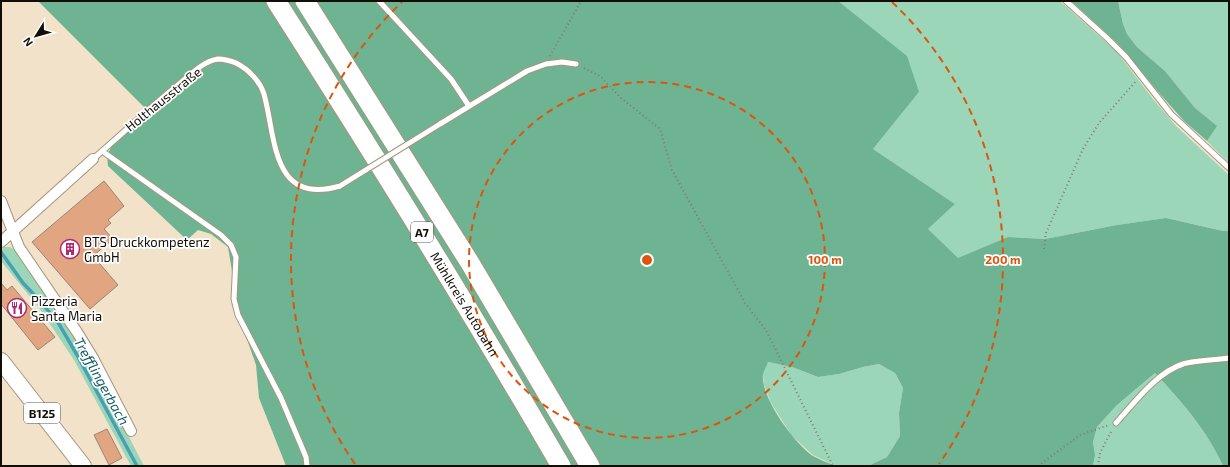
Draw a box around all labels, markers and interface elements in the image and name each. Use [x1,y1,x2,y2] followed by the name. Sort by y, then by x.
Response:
[16,16,56,56] north arrow
[20,35,35,49] text: N
[122,63,204,135] street label: Holthausstraße
[411,222,433,242] road number: A7
[84,234,210,265] place label: BTS Druckkompetenz GmbH
[59,238,81,260] building icon: BTS Druckkompetenz GmbH
[427,249,502,359] street label: Mühlkreis Autobahn
[808,252,842,266] text: 100 m
[985,252,1021,266] text: 200 m
[640,253,654,267] centre of rings
[31,293,102,324] place label: Pizzeria Santa Maria
[6,297,28,319] restaurant icon: Pizzeria Santa Maria
[71,334,133,428] water label: Trefflingerbach
[24,403,60,423] road number: B125

